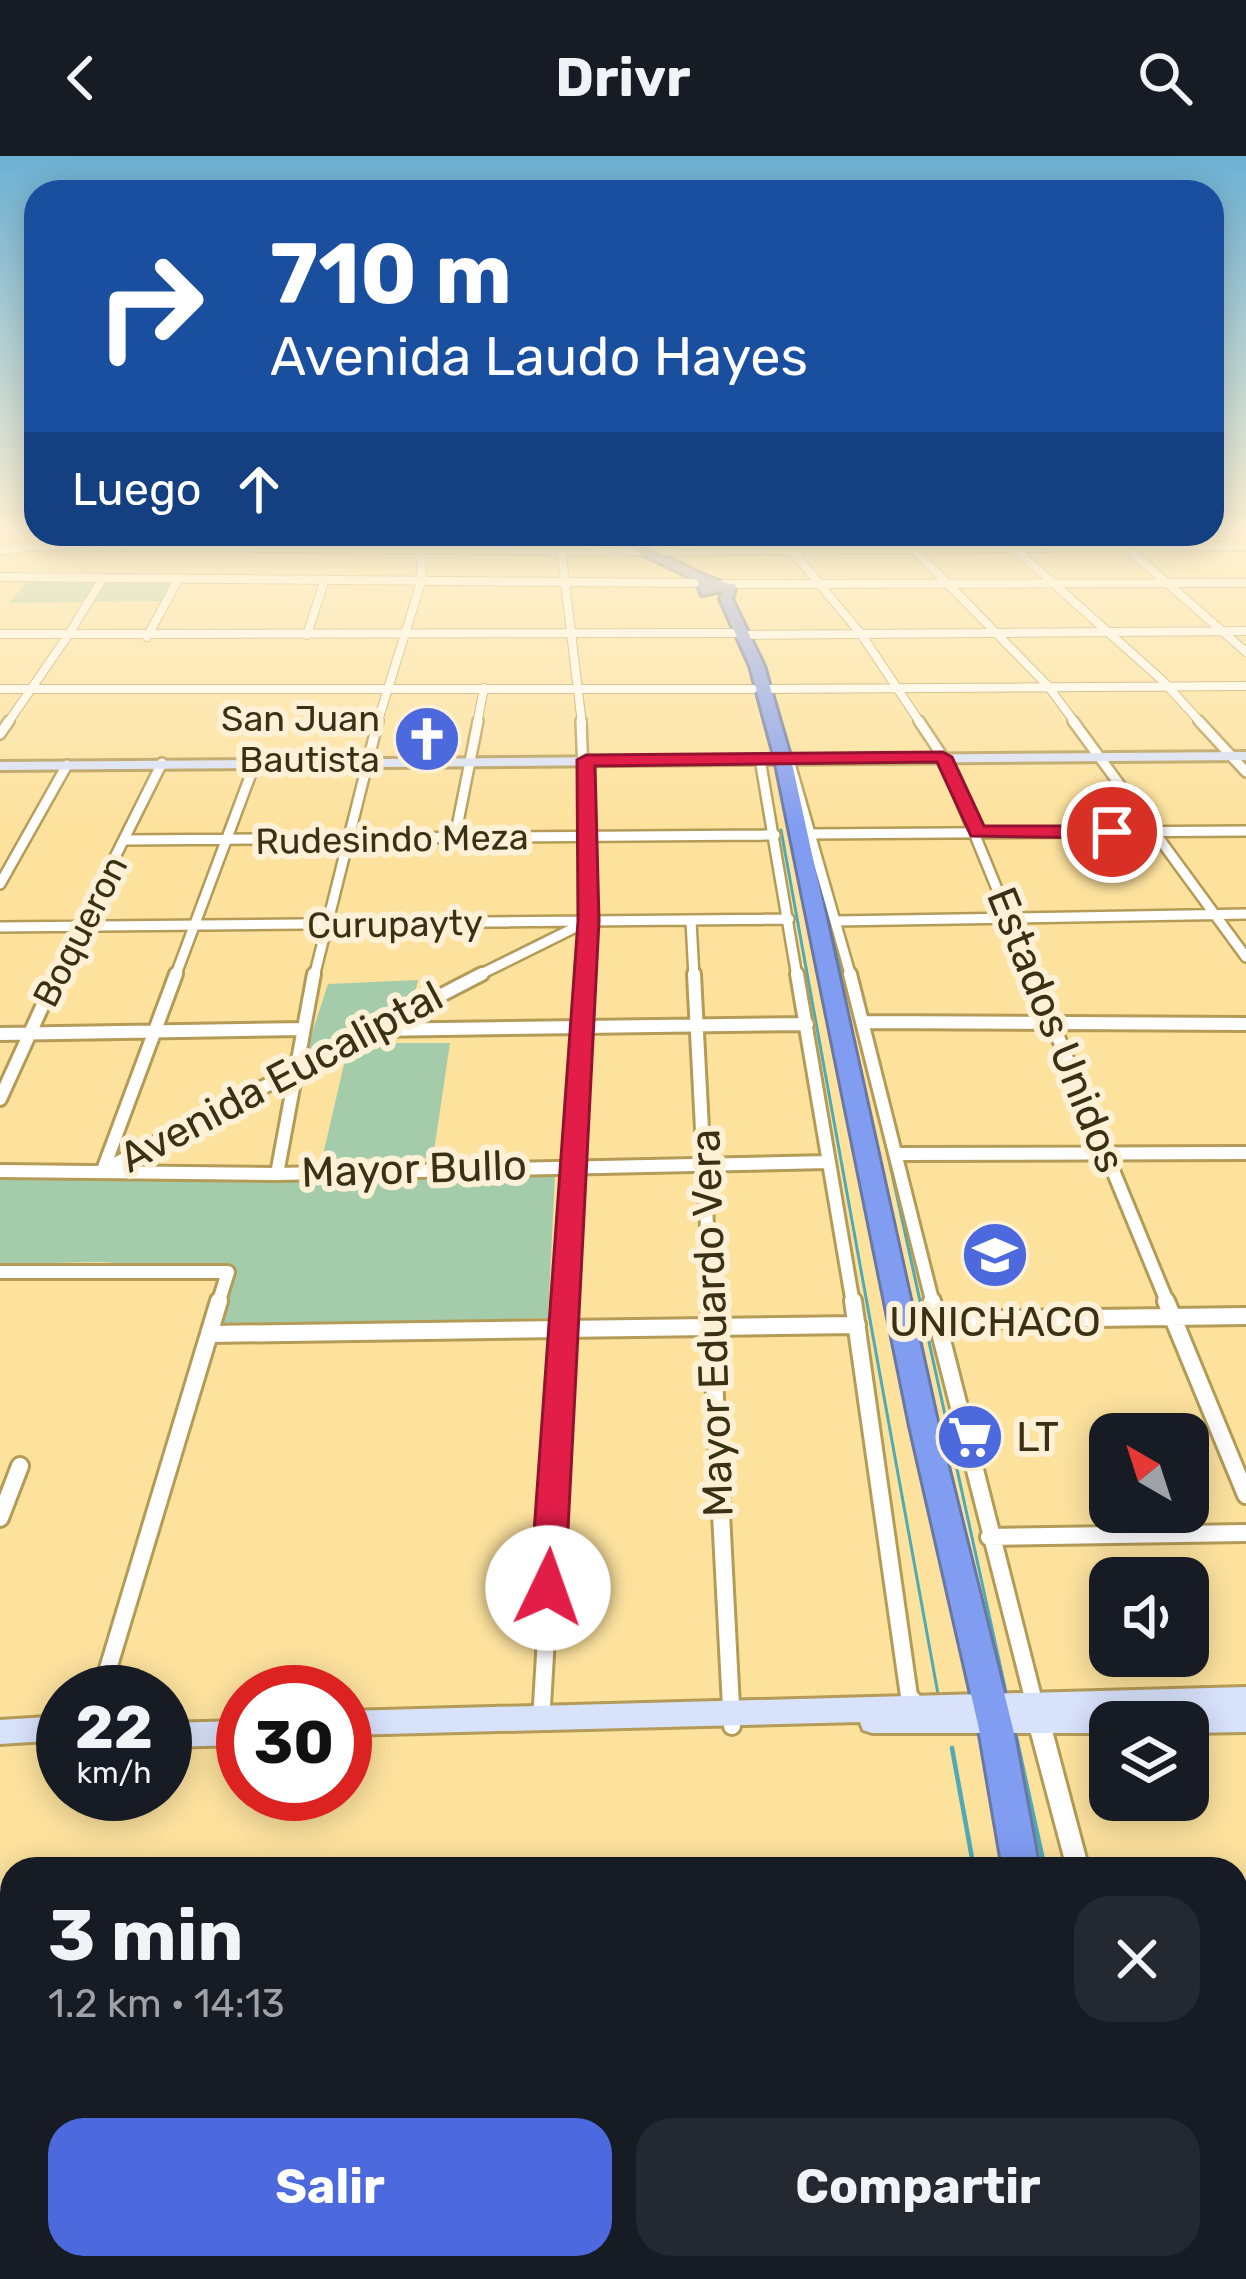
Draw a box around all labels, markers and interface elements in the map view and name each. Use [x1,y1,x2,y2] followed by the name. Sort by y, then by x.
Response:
[48,45,114,111] icon: back
[1132,45,1198,111] icon: search
[555,46,691,110] text: Drivr
[270,224,512,324] text: 710 m
[72,228,228,384] icon: right
[270,325,808,389] text: Avenida Laudo Hayes
[226,456,292,522] icon: ahead
[72,463,202,516] text: Luego
[221,697,380,781] place label: San Juan Bautista
[392,704,462,774] church icon: San Juan Bautista
[1061,781,1163,883] pin
[1079,799,1145,865] icon: arrive
[255,815,529,863] street label: Rudesindo Meza
[24,848,136,1014] street label: Boqueron
[976,880,1136,1180] street label: Estados Unidos
[307,901,483,947] street label: Curupayty
[111,971,451,1183] street label: Avenida Eucaliptal
[680,1128,744,1518] street label: Mayor Eduardo Vera
[300,1140,528,1198] street label: Mayor Bullo
[960,1220,1030,1290] school or university icon: UNICHACO
[889,1297,1101,1347] place label: UNICHACO
[935,1402,1005,1472] supermarket icon: LT
[1016,1412,1059,1462] place label: LT
[1089,1413,1209,1533] north arrow
[1089,1413,1209,1821] map controls
[485,1525,611,1651] position arrow
[1089,1557,1209,1677] button: sound
[216,1665,372,1821] speed limit sign: 30
[75,1692,153,1763] text: 22
[1089,1701,1209,1821] button: layers
[77,1755,151,1791] text: km/h
[48,1893,244,1978] text: 3 min
[1074,1896,1200,2022] button: close
[48,1981,285,2027] text: 1.2 km · 14:13
[48,2118,612,2256] button: Salir
[636,2118,1200,2256] button: Compartir

